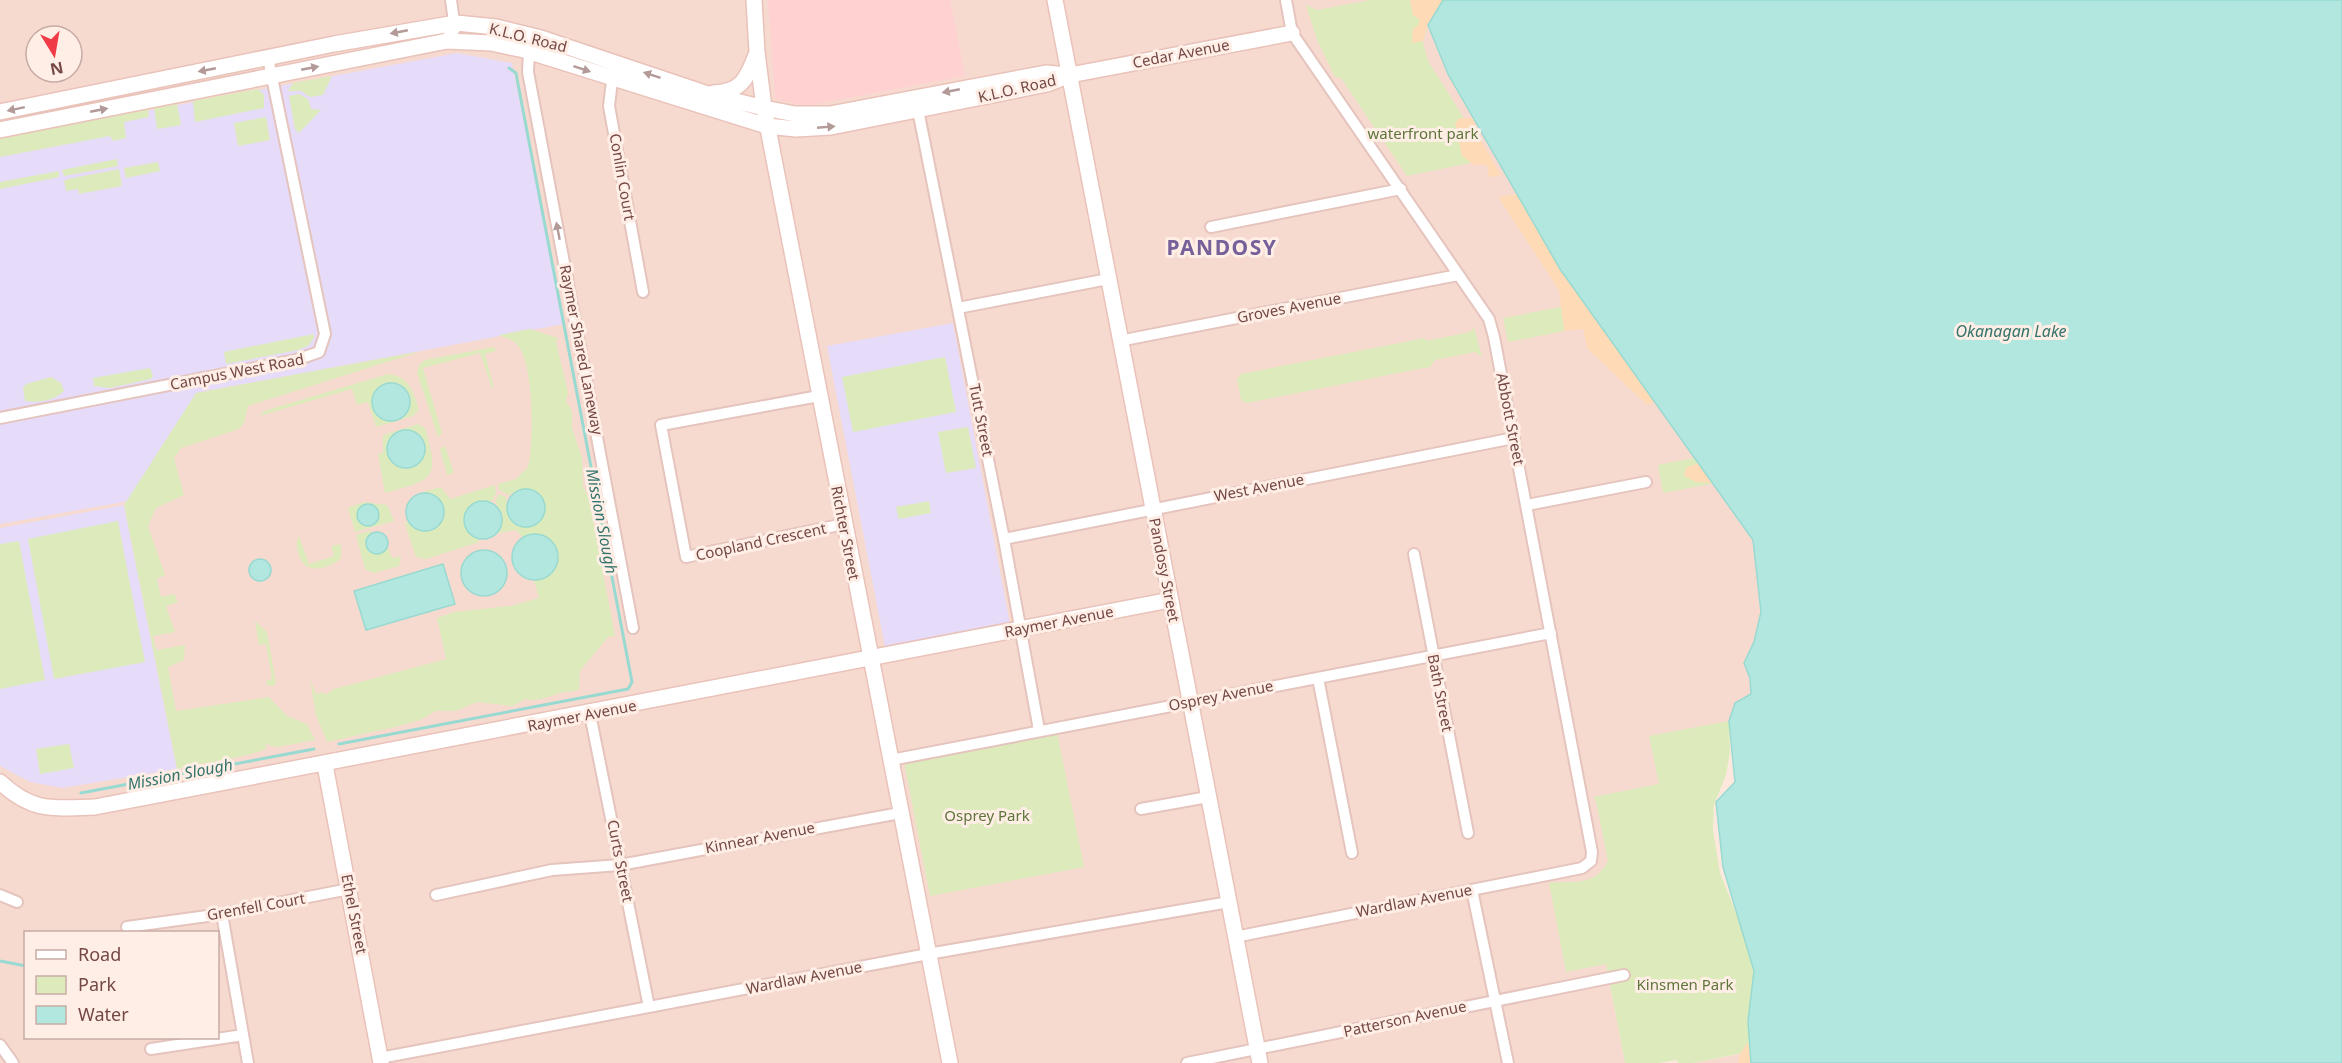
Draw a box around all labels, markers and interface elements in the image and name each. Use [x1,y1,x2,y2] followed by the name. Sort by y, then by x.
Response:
[487,18,569,56] street label: K.L.O. Road
[24,24,84,84] north arrow
[389,28,408,37] one-way arrow
[1131,34,1231,72] street label: Cedar Avenue
[48,57,65,81] text: N
[301,62,320,72] one-way arrow
[573,65,591,75] one-way arrow
[198,66,217,75] one-way arrow
[976,69,1058,107] street label: K.L.O. Road
[643,70,661,80] one-way arrow
[941,87,960,96] one-way arrow
[7,105,26,114] one-way arrow
[89,105,108,114] one-way arrow
[816,122,835,132] one-way arrow
[1368,123,1478,143] park label: waterfront park
[605,132,641,223] street label: Conlin Court
[553,221,562,240] one-way arrow
[1167,233,1277,261] district label: PANDOSY
[556,263,608,437] street label: Raymer Shared Laneway
[1235,287,1342,327] street label: Groves Avenue
[1956,320,2067,342] water label: Okanagan Lake
[168,348,306,394] street label: Campus West Road
[1492,371,1530,467] street label: Abbott Street
[965,382,999,458] street label: Tutt Street
[581,466,623,576] water label: Mission Slough
[1212,468,1306,506] street label: West Avenue
[827,484,865,582] street label: Richter Street
[1145,516,1185,624] street label: Pandosy Street
[694,517,828,565] street label: Coopland Crescent
[1003,601,1115,641] street label: Raymer Avenue
[1424,652,1458,734] street label: Bath Street
[1167,675,1275,715] street label: Osprey Avenue
[526,695,638,735] street label: Raymer Avenue
[125,753,235,795] water label: Mission Slough
[944,805,1030,825] park label: Osprey Park
[703,817,816,857] street label: Kinnear Avenue
[603,818,639,904] street label: Curts Street
[337,872,373,956] street label: Ethel Street
[1354,879,1474,921] street label: Wardlaw Avenue
[205,887,307,924] street label: Grenfell Court
[24,931,219,1039] legend
[78,942,121,966] text: Road
[744,956,864,998] street label: Wardlaw Avenue
[78,972,116,996] text: Park
[1637,974,1733,994] park label: Kinsmen Park
[1342,995,1468,1041] street label: Patterson Avenue
[78,1002,129,1026] text: Water

